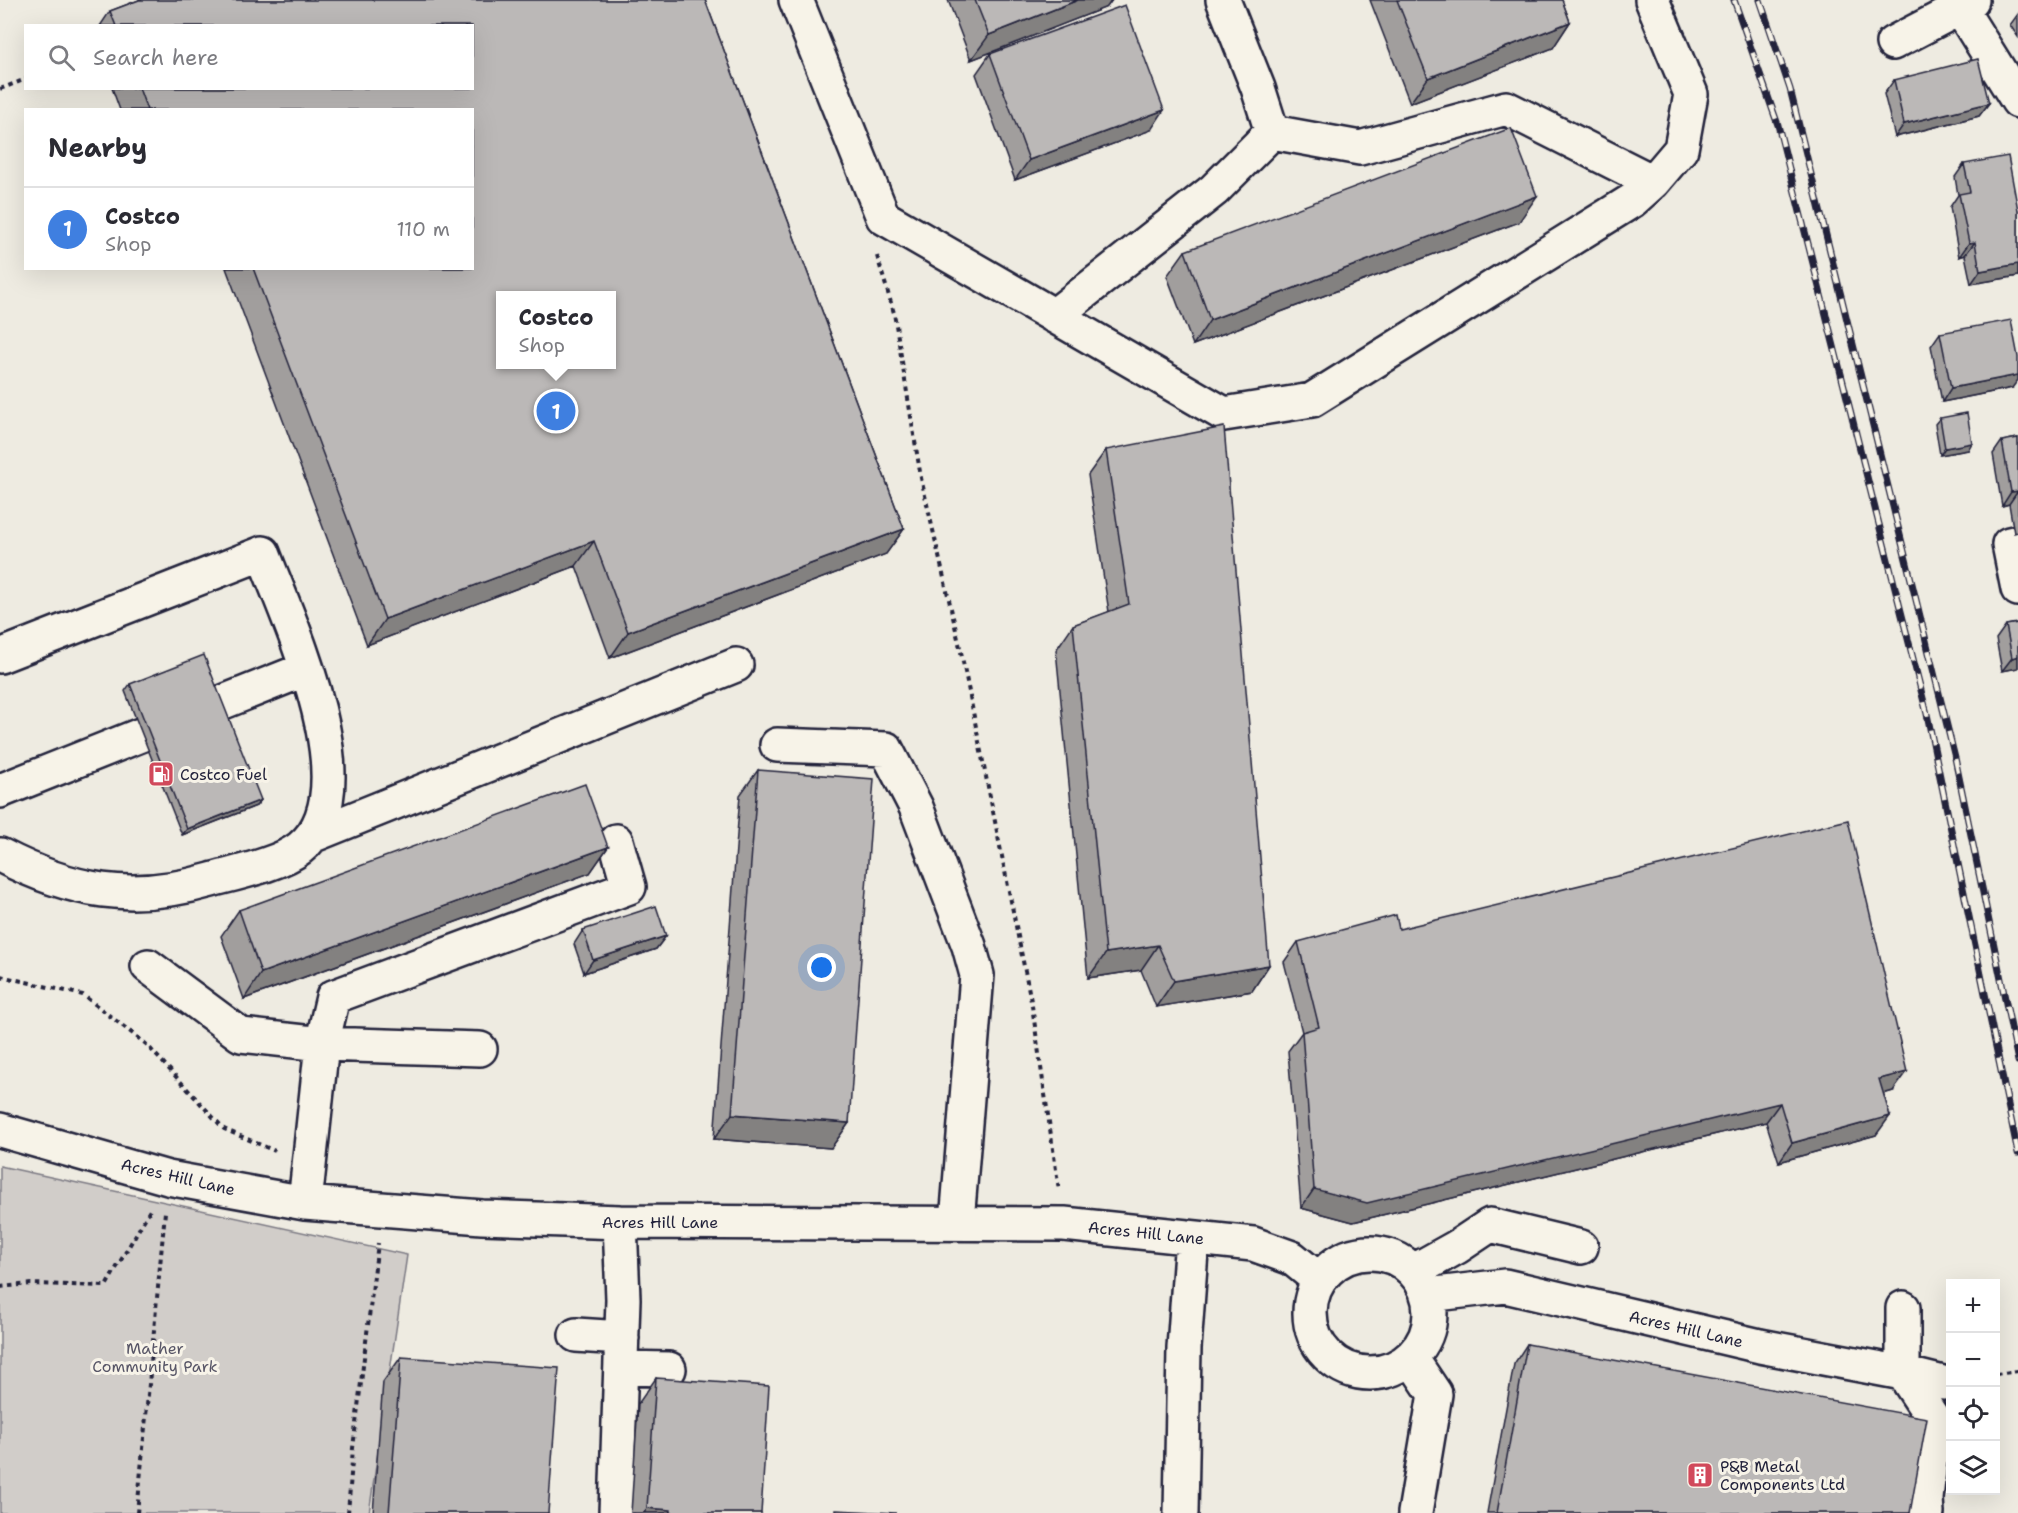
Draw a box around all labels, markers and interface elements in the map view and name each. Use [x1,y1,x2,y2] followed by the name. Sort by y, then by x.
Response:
[24,24,474,90] search box
[45,41,78,74] icon: search
[93,43,219,72] text: Search here
[48,130,147,165] text: Nearby
[105,202,180,231] text: Costco
[63,216,72,242] text: 1
[396,216,450,242] text: 110 m
[105,231,152,257] text: Shop
[496,291,616,369] popup
[518,303,594,332] text: Costco
[518,332,565,358] text: Shop
[536,388,576,434] pin: 1
[146,759,176,789] fuel station icon: Costco Fuel
[180,764,267,785] place label: Costco Fuel
[807,953,836,982] your location
[119,1154,237,1200] street label: Acres Hill Lane
[602,1212,718,1233] street label: Acres Hill Lane
[1087,1216,1205,1250] street label: Acres Hill Lane
[1946,1279,2000,1495] map controls
[1946,1279,2000,1333] button: +
[1627,1306,1745,1352] street label: Acres Hill Lane
[1946,1333,2000,1387] button: −
[92,1338,218,1377] park label: Mather Community Park
[1946,1387,2000,1441] button: locate
[1946,1441,2000,1495] button: layers
[1720,1456,1845,1495] place label: P&B Metal Components Ltd
[1685,1460,1715,1490] building icon: P&B Metal Components Ltd

